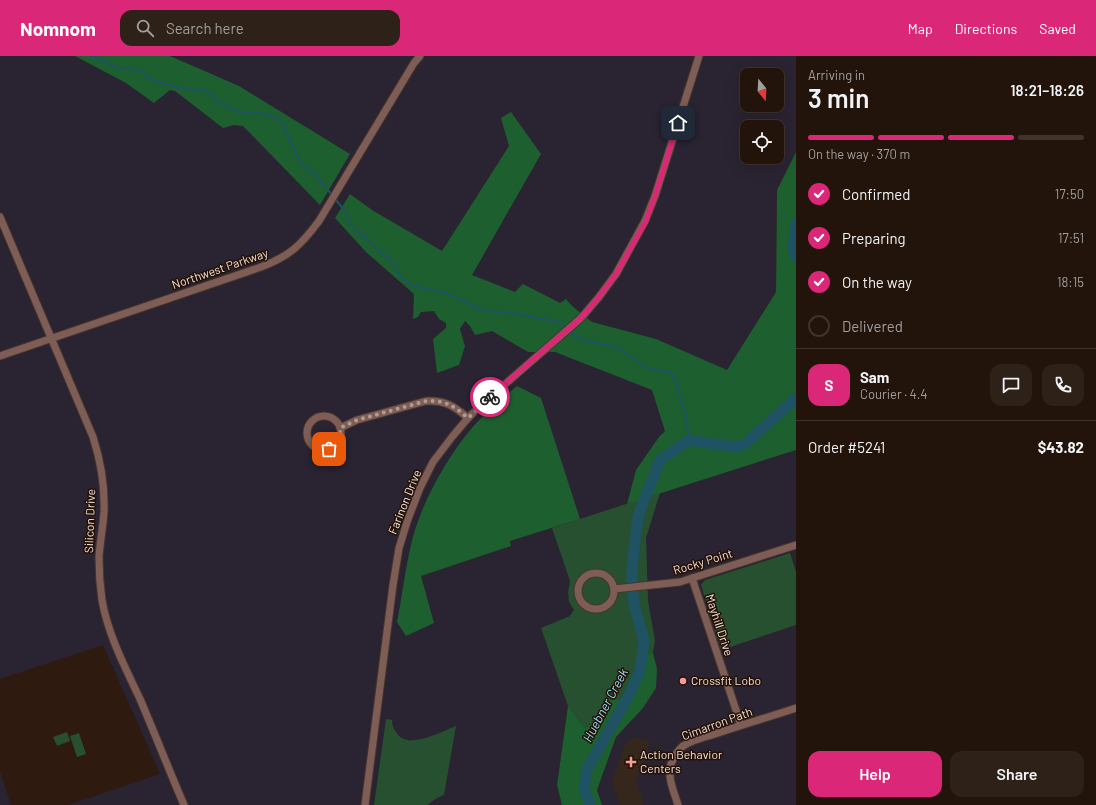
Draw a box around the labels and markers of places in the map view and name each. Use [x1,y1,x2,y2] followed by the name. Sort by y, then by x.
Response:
[661,106,695,140] pin
[312,432,346,466] pin
[691,673,761,687] place label: Crossfit Lobo
[678,676,688,686] marker: Crossfit Lobo
[640,747,723,775] place label: Action Behavior Centers
[625,756,637,768] marker: Action Behavior Centers

